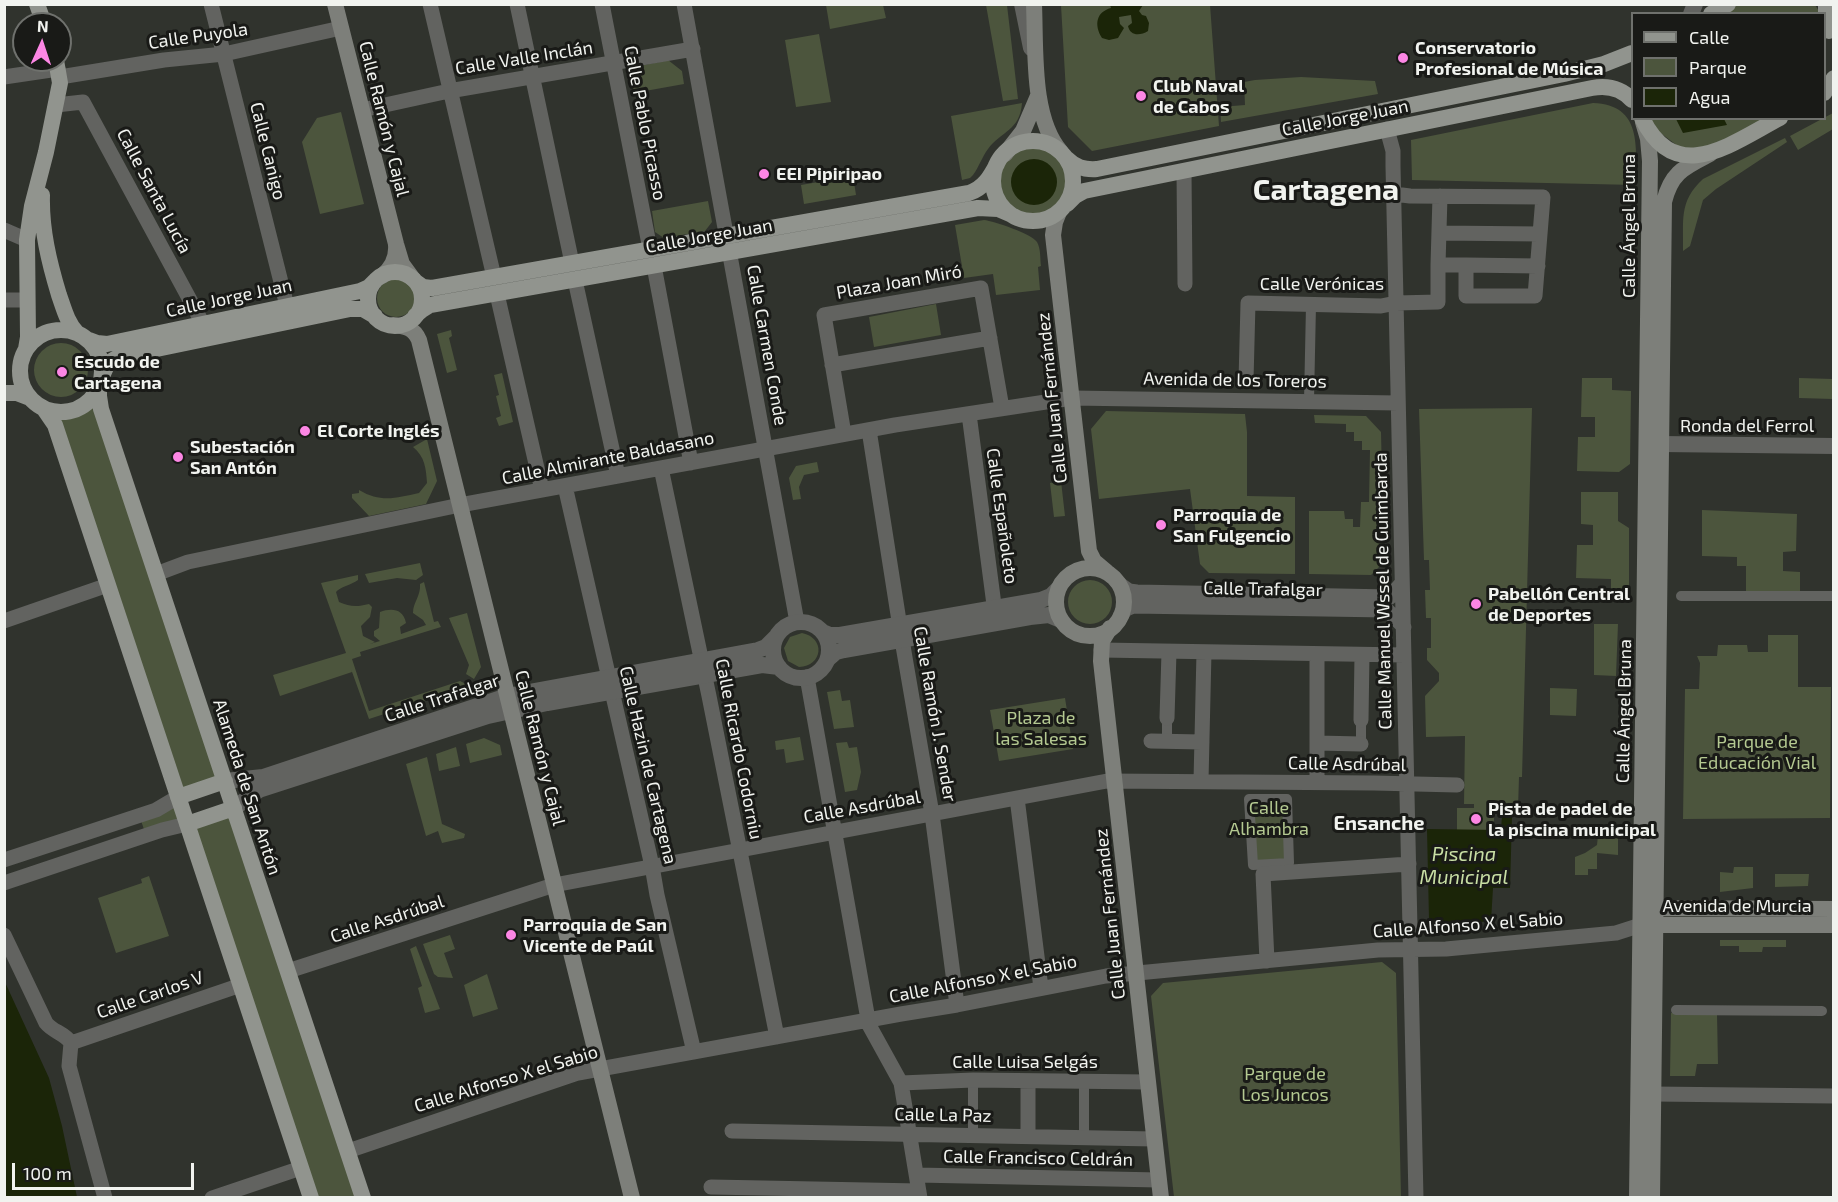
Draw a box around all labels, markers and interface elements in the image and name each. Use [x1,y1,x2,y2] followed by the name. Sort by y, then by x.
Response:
[12,12,72,72] north arrow
[1631,12,1826,120] legend
[37,16,49,35] text: N
[147,18,249,54] street label: Calle Puyola
[1689,26,1730,48] text: Calle
[454,36,594,80] street label: Calle Valle Inclán
[1415,37,1603,80] place label: Conservatorio Profesional de Música
[354,39,414,199] street label: Calle Ramón y Cajal
[619,44,671,202] street label: Calle Pablo Picasso
[1396,51,1410,65] marker: Conservatorio Profesional de Música
[1689,56,1747,78] text: Parque
[1153,75,1244,118] place label: Club Naval de Cabos
[1689,86,1730,108] text: Agua
[1134,89,1148,103] marker: Club Naval de Cabos
[1280,95,1410,141] street label: Calle Jorge Juan
[245,100,291,202] street label: Calle Canigo
[112,125,196,257] street label: Calle Santa Lucía
[1618,154,1640,298] street label: Calle Ángel Bruna
[776,163,882,185] place label: EEI Pipiripao
[757,167,771,181] marker: EEI Pipiripao
[1253,172,1399,208] district label: Cartagena
[644,214,774,258] street label: Calle Jorge Juan
[835,260,963,304] street label: Plaza Joan Miró
[742,263,792,427] street label: Calle Carmen Conde
[1260,273,1384,295] street label: Calle Verónicas
[164,274,294,322] street label: Calle Jorge Juan
[1032,312,1072,484] street label: Calle Juan Fernández
[74,351,162,394] place label: Escudo de Cartagena
[55,365,69,379] marker: Escudo de Cartagena
[1143,368,1327,392] street label: Avenida de los Toreros
[1680,415,1814,437] street label: Ronda del Ferrol
[317,420,440,442] place label: El Corte Inglés
[298,424,312,438] marker: El Corte Inglés
[500,427,716,489] street label: Calle Almirante Baldasano
[190,436,295,478] place label: Subestación San Antón
[982,447,1022,585] street label: Calle Españoleto
[171,450,185,464] marker: Subestación San Antón
[1370,452,1396,730] street label: Calle Manuel Wssel de Guimbarda
[1173,504,1291,546] place label: Parroquia de San Fulgencio
[1154,518,1168,532] marker: Parroquia de San Fulgencio
[1203,577,1323,601] street label: Calle Trafalgar
[1488,583,1630,626] place label: Pabellón Central de Deportes
[1469,597,1483,611] marker: Pabellón Central de Deportes
[909,625,961,803] street label: Calle Ramón J. Sender
[1612,639,1636,783] street label: Calle Ángel Bruna
[711,657,767,841] street label: Calle Ricardo Codorniu
[615,664,681,866] street label: Calle Hazin de Cartagena
[510,668,570,828] street label: Calle Ramón y Cajal
[382,669,502,727] street label: Calle Trafalgar
[208,696,286,878] street label: Alameda de San Antón
[995,707,1087,750] park label: Plaza de las Salesas
[1698,731,1816,774] park label: Parque de Educación Vial
[1288,752,1406,776] street label: Calle Asdrúbal
[802,786,922,828] street label: Calle Asdrúbal
[1229,797,1309,840] park label: Calle Alhambra
[1488,798,1656,840] place label: Pista de padel de la piscina municipal
[1333,811,1425,835] district label: Ensanche
[1469,812,1483,826] marker: Pista de padel de la piscina municipal
[1090,828,1130,1000] street label: Calle Juan Fernández
[1420,842,1508,889] water label: Piscina Municipal
[327,890,447,948] street label: Calle Asdrúbal
[1662,895,1812,917] street label: Avenida de Murcia
[1372,908,1564,942] street label: Calle Alfonso X el Sabio
[523,914,667,956] place label: Parroquia de San Vicente de Paúl
[504,928,518,942] marker: Parroquia de San Vicente de Paúl
[887,950,1079,1008] street label: Calle Alfonso X el Sabio
[94,967,206,1023] street label: Calle Carlos V
[412,1041,600,1117] street label: Calle Alfonso X el Sabio
[952,1051,1098,1073] street label: Calle Luisa Selgás
[1241,1063,1329,1106] park label: Parque de Los Juncos
[894,1103,992,1127] street label: Calle La Paz
[943,1146,1133,1170] street label: Calle Francisco Celdrán
[15,1151,196,1189] scale bar
[23,1162,72,1184] text: 100 m

